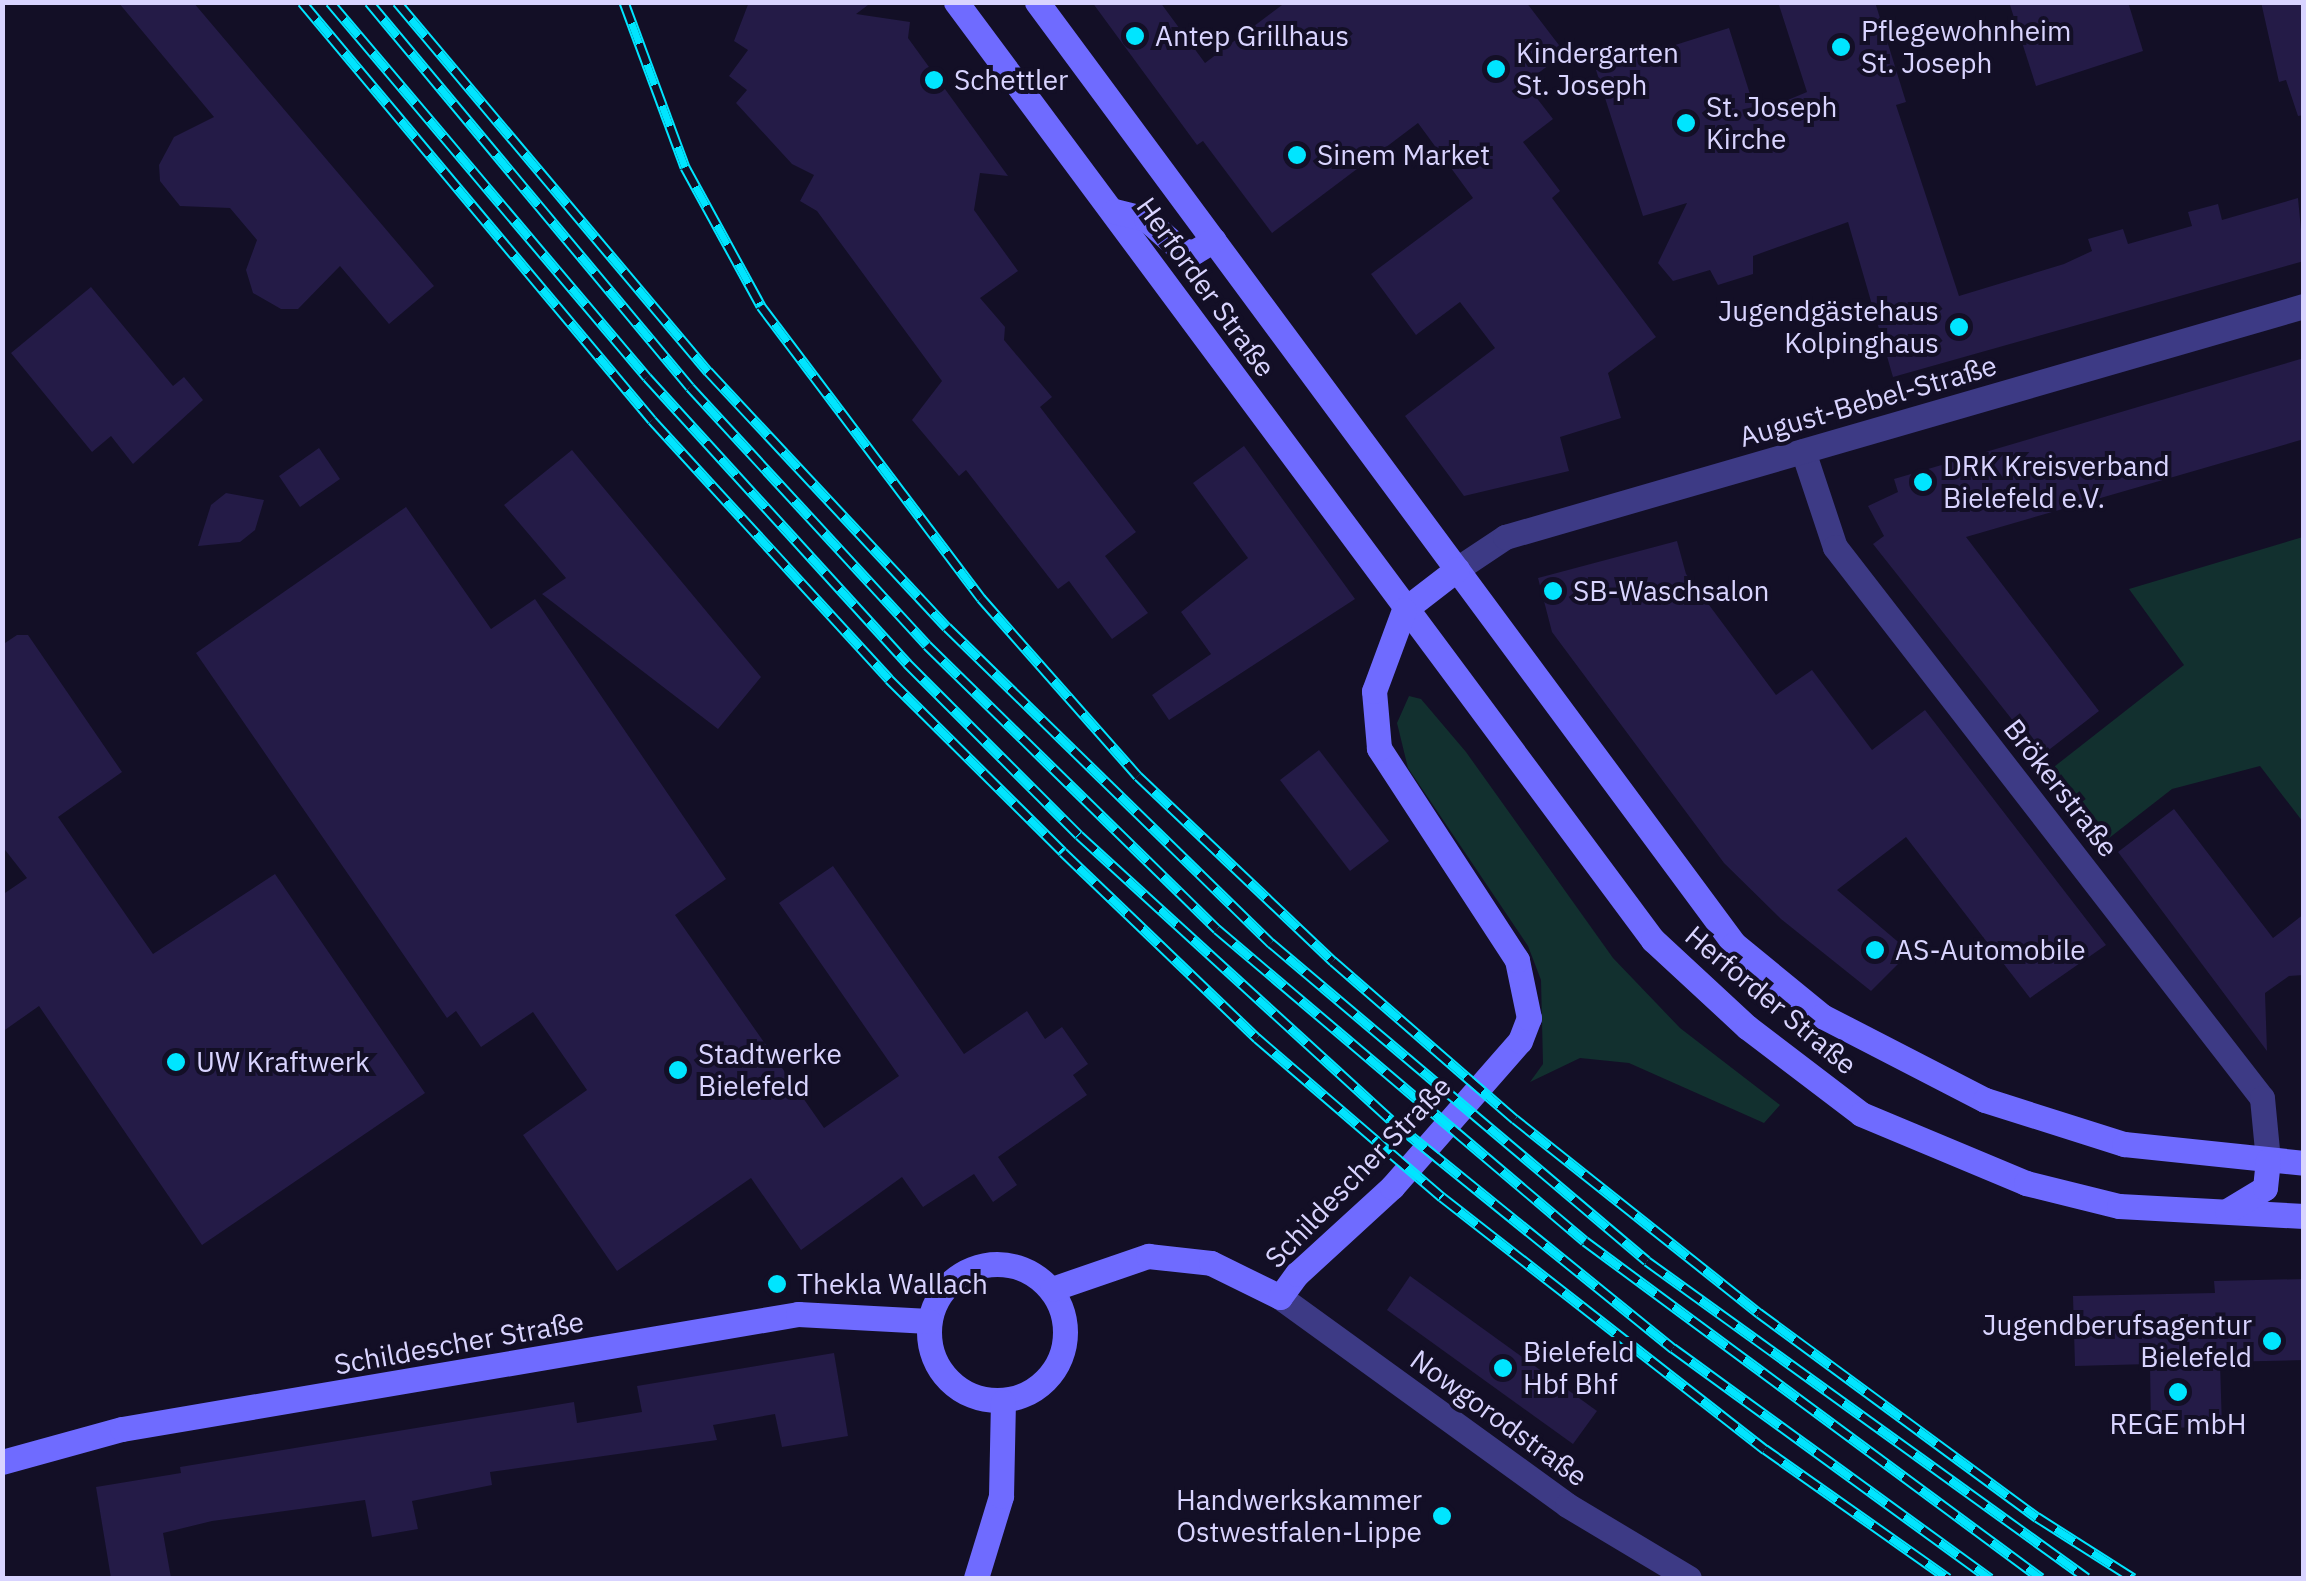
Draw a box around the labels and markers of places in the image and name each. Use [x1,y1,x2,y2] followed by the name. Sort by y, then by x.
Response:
[1861,14,2071,80] place label: Pflegewohnheim St. Joseph
[1155,19,1349,53] place label: Antep Grillhaus
[1124,25,1146,47] marker: Antep Grillhaus
[1516,36,1679,102] place label: Kindergarten St. Joseph
[1830,36,1852,58] marker: Pflegewohnheim St. Joseph
[1485,58,1507,80] marker: Kindergarten St. Joseph
[954,63,1068,97] place label: Schettler
[923,69,945,91] marker: Schettler
[1706,90,1837,156] place label: St. Joseph Kirche
[1675,112,1697,134] marker: St. Joseph Kirche
[1317,138,1490,172] place label: Sinem Market
[1286,144,1308,166] marker: Sinem Market
[1718,294,1939,360] place label: Jugendgästehaus Kolpinghaus
[1948,316,1970,338] marker: Jugendgästehaus Kolpinghaus
[1943,449,2170,515] place label: DRK Kreisverband Bielefeld e.V.
[1912,471,1934,493] marker: DRK Kreisverband Bielefeld e.V.
[1573,574,1769,608] place label: SB-Waschsalon
[1542,580,1564,602] marker: SB-Waschsalon
[1895,933,2086,967] place label: AS-Automobile
[1864,939,1886,961] marker: AS-Automobile
[698,1037,842,1103] place label: Stadtwerke Bielefeld
[196,1045,370,1079] place label: UW Kraftwerk
[165,1051,187,1073] marker: UW Kraftwerk
[667,1059,689,1081] marker: Stadtwerke Bielefeld
[797,1267,988,1301] place label: Thekla Wallach
[766,1273,788,1295] marker: Thekla Wallach
[1982,1308,2252,1374] place label: Jugendberufsagentur Bielefeld
[2261,1330,2283,1352] marker: Jugendberufsagentur Bielefeld
[1523,1335,1635,1401] place label: Bielefeld Hbf Bhf
[1492,1357,1514,1379] marker: Bielefeld Hbf Bhf
[2167,1381,2189,1403] marker: REGE mbH
[2109,1407,2247,1441] place label: REGE mbH
[1176,1483,1422,1549] place label: Handwerkskammer Ostwestfalen-Lippe
[1431,1505,1453,1527] marker: Handwerkskammer Ostwestfalen-Lippe

